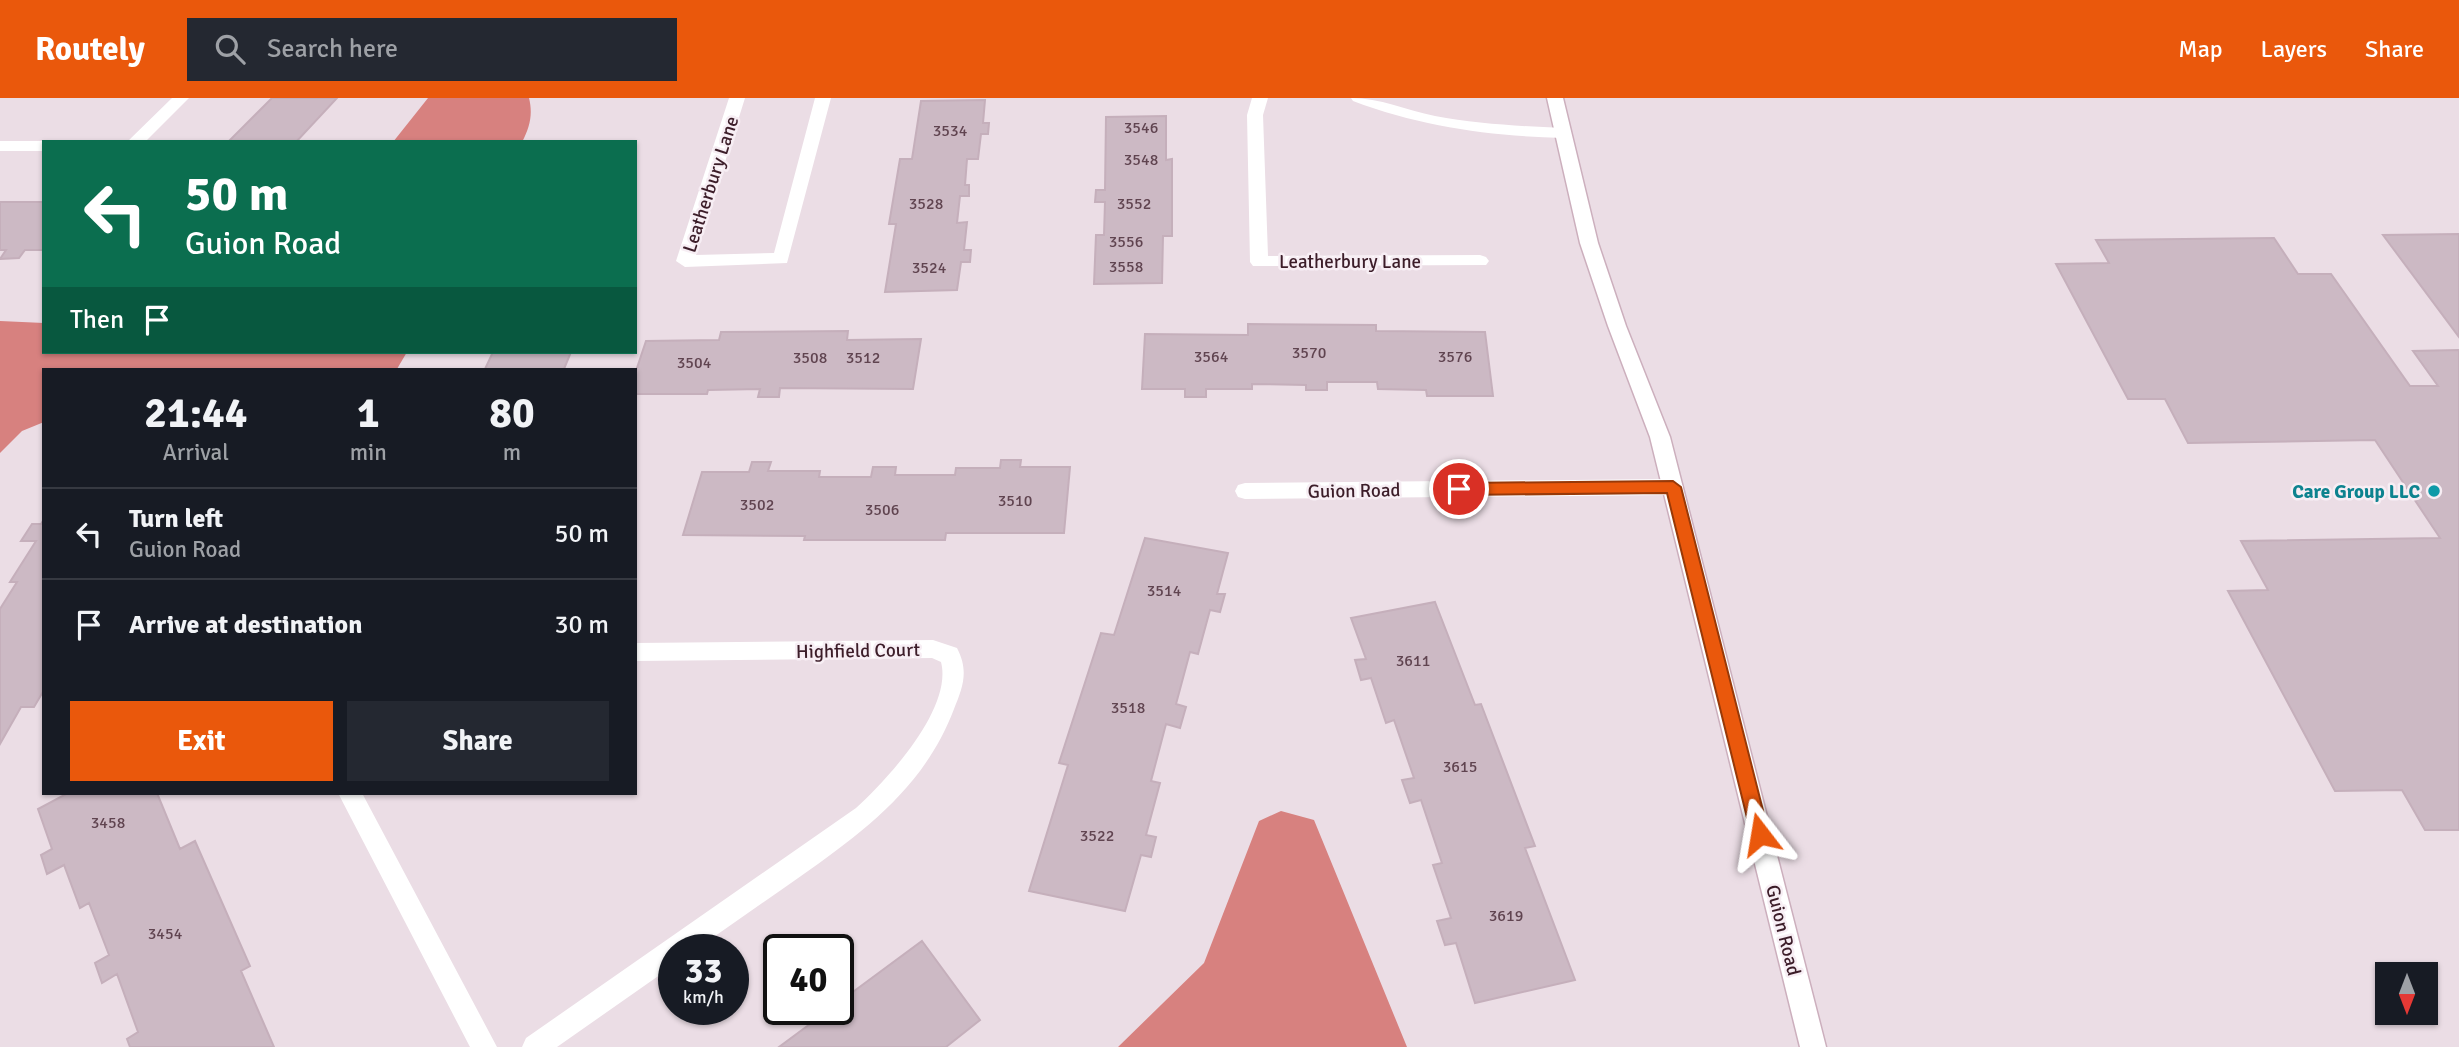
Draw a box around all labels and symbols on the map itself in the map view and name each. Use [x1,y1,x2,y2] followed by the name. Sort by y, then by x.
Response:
[678,113,744,256] street label: Leatherbury Lane
[1124,118,1158,138] house number: 3546
[933,121,968,141] house number: 3534
[1124,150,1158,170] house number: 3548
[909,194,943,214] house number: 3528
[1117,194,1151,214] house number: 3552
[1109,232,1143,252] house number: 3556
[1279,250,1421,274] street label: Leatherbury Lane
[1109,257,1143,277] house number: 3558
[912,258,947,278] house number: 3524
[1292,343,1326,363] house number: 3570
[1194,347,1229,367] house number: 3564
[1438,347,1472,367] house number: 3576
[793,348,827,368] house number: 3508
[846,348,880,368] house number: 3512
[677,353,712,373] house number: 3504
[1429,459,1489,519] pin
[1307,478,1401,504] street label: Guion Road
[2292,480,2420,504] place label: Care Group LLC
[2426,483,2442,499] marker: Care Group LLC
[998,491,1032,511] house number: 3510
[740,495,774,515] house number: 3502
[865,500,899,520] house number: 3506
[1147,581,1182,601] house number: 3514
[796,638,921,664] street label: Highfield Court
[1396,651,1430,671] house number: 3611
[1111,698,1145,718] house number: 3518
[1443,757,1477,777] house number: 3615
[1723,797,1797,871] position arrow
[91,813,125,833] house number: 3458
[1080,826,1114,846] house number: 3522
[1760,882,1806,978] street label: Guion Road
[1489,906,1523,926] house number: 3619
[148,924,183,944] house number: 3454
[763,934,854,1025] speed limit sign: 40
[2375,962,2438,1026] north arrow

